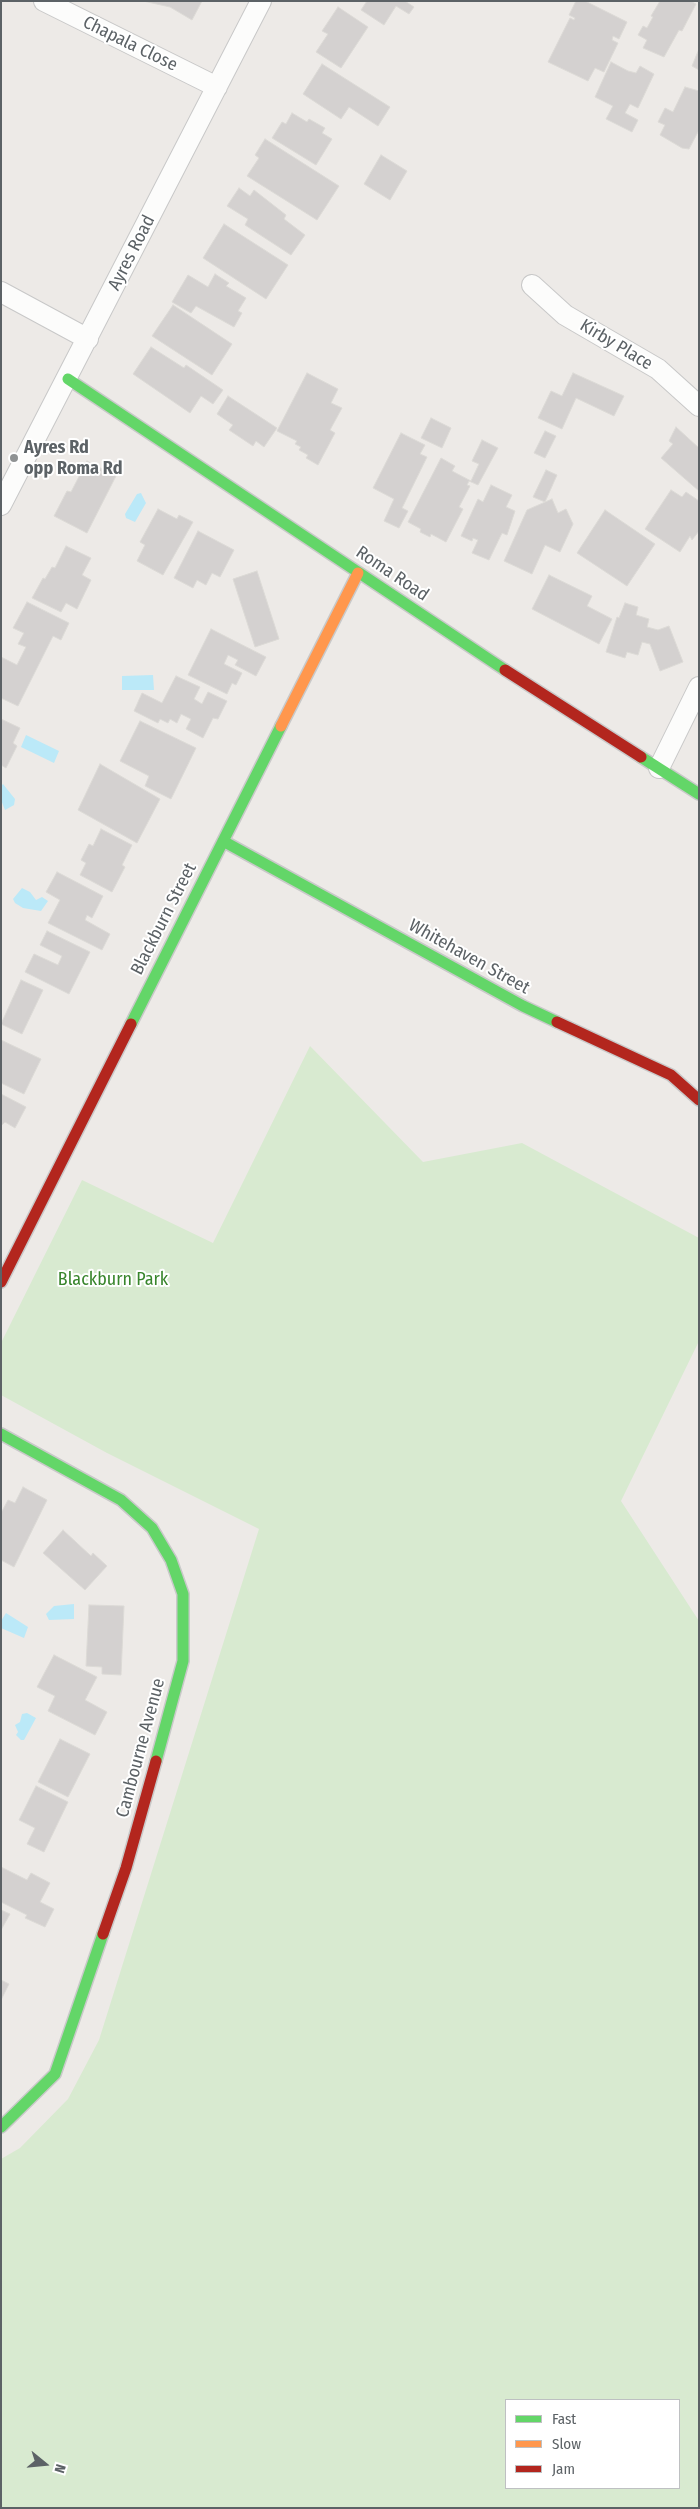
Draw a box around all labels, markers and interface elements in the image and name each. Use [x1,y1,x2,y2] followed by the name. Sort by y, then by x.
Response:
[79,12,181,76] street label: Chapala Close
[104,212,160,294] street label: Ayres Road
[576,315,656,375] street label: Kirby Place
[24,437,122,479] place label: Ayres Rd opp Roma Rd
[8,452,20,464] marker: Ayres Rd opp Roma Rd
[351,542,433,606] street label: Roma Road
[127,859,201,979] street label: Blackburn Street
[405,915,533,999] street label: Whitehaven Street
[58,1269,168,1291] park label: Blackburn Park
[112,1676,170,1820] street label: Cambourne Avenue
[505,2399,680,2489] legend
[552,2410,576,2428] text: Fast
[552,2435,581,2453] text: Slow
[20,2439,70,2489] north arrow
[552,2460,575,2478] text: Jam
[50,2462,69,2475] text: N

